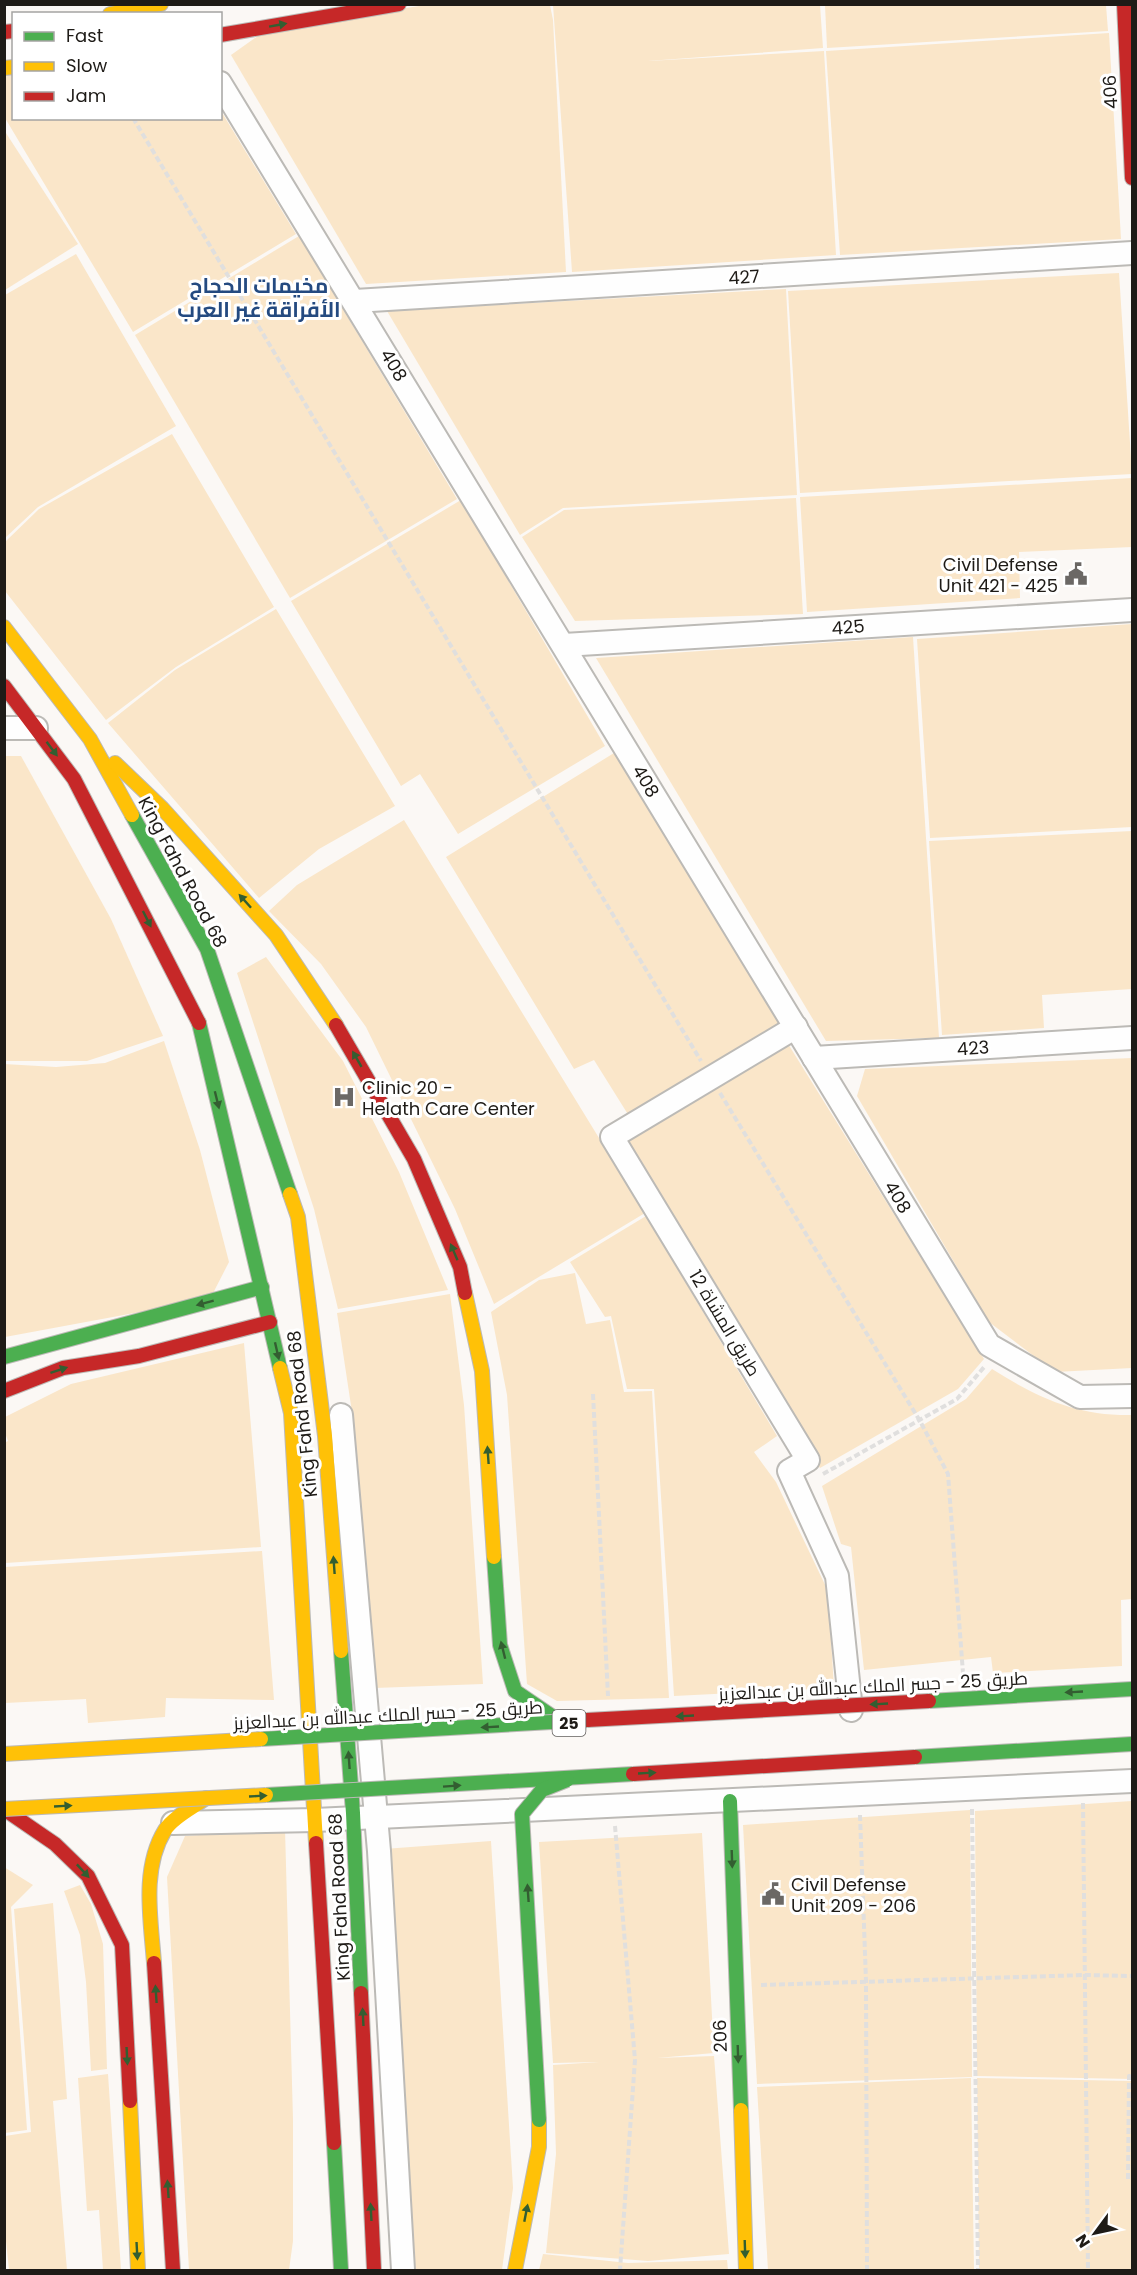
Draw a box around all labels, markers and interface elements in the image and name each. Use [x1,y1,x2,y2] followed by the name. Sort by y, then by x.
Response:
[12,12,222,120] legend
[269,21,288,30] one-way arrow
[66,23,103,48] text: Fast
[66,53,108,78] text: Slow
[1097,74,1123,110] street label: 406
[66,83,106,108] text: Jam
[727,263,761,291] street label: 427
[177,271,341,324] district label: مخيمات الحجاج الأفراقة غير العرب
[375,344,413,386] street label: 408
[939,552,1058,598] place label: Civil Defense Unit 421 - 425
[1063,561,1089,587] public building icon: Civil Defense Unit 421 - 425
[831,613,865,641] street label: 425
[46,741,58,757] one-way arrow
[627,760,665,802] street label: 408
[133,792,233,952] street label: King Fahd Road 68
[238,893,252,908] one-way arrow
[142,911,152,928] one-way arrow
[956,1034,990,1062] street label: 423
[352,1050,362,1067] one-way arrow
[362,1075,535,1121] place label: Clinic 20 - Helath Care Center
[331,1084,357,1110] hospital icon: Clinic 20 - Helath Care Center
[213,1090,223,1109] one-way arrow
[879,1176,917,1218] street label: 408
[448,1243,458,1261] one-way arrow
[683,1265,767,1381] street label: طريق المشاة 12
[196,1298,215,1308] one-way arrow
[281,1329,323,1499] street label: King Fahd Road 68
[272,1342,282,1360] one-way arrow
[50,1365,68,1374] one-way arrow
[483,1446,493,1465] one-way arrow
[330,1556,339,1575] one-way arrow
[497,1640,507,1659] one-way arrow
[717,1665,1028,1707] street label: طريق 25 - جسر الملك عبدالله بن عبدالعزيز
[1065,1688,1084,1697] one-way arrow
[232,1694,543,1736] street label: طريق 25 - جسر الملك عبدالله بن عبدالعزيز
[870,1699,889,1709] one-way arrow
[552,1710,586,1736] road number: 25
[675,1711,694,1720] one-way arrow
[481,1723,500,1732] one-way arrow
[345,1750,354,1769] one-way arrow
[638,1768,657,1778] one-way arrow
[443,1781,462,1790] one-way arrow
[248,1791,267,1800] one-way arrow
[53,1801,72,1810] one-way arrow
[322,1813,356,1981] street label: King Fahd Road 68
[727,1850,736,1869] one-way arrow
[76,1864,90,1879] one-way arrow
[791,1872,916,1918] place label: Civil Defense Unit 209 - 206
[760,1881,786,1907] public building icon: Civil Defense Unit 209 - 206
[523,1884,532,1903] one-way arrow
[151,1985,160,2004] one-way arrow
[358,2008,367,2027] one-way arrow
[707,2019,733,2053] street label: 206
[734,2045,743,2064] one-way arrow
[123,2047,132,2066] one-way arrow
[163,2179,172,2198] one-way arrow
[367,2203,376,2222] one-way arrow
[522,2203,531,2222] one-way arrow
[1065,2203,1125,2263] north arrow
[1070,2230,1096,2252] text: N
[741,2240,750,2259] one-way arrow
[132,2242,141,2261] one-way arrow

